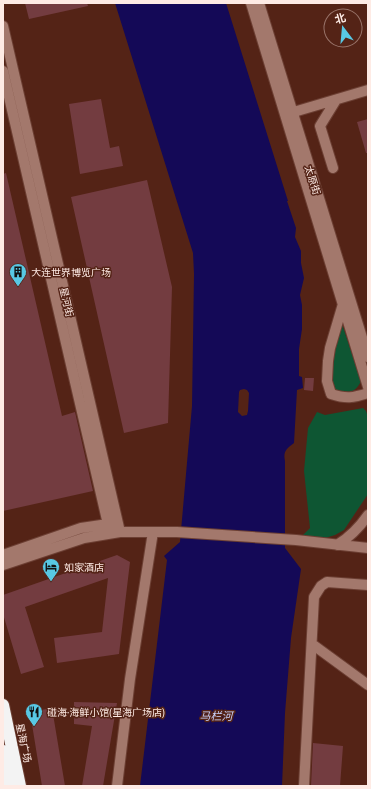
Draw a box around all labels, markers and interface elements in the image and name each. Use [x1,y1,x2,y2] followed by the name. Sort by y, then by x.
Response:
[323,8,363,48] north arrow
[333,10,347,27] text: 北
[302,164,323,196] street label: 太原街
[8,262,28,287] building icon: 大连世界博览广场
[31,266,111,279] place label: 大连世界博览广场
[57,286,76,318] street label: 星河街
[41,557,61,582] hotel icon: 如家酒店
[64,561,104,574] place label: 如家酒店
[24,702,44,727] restaurant icon: 碰海·海鲜小馆(星海广场店)
[47,706,165,719] place label: 碰海·海鲜小馆(星海广场店)
[200,709,234,723] water label: 马栏河
[13,722,34,764] street label: 星海广场

